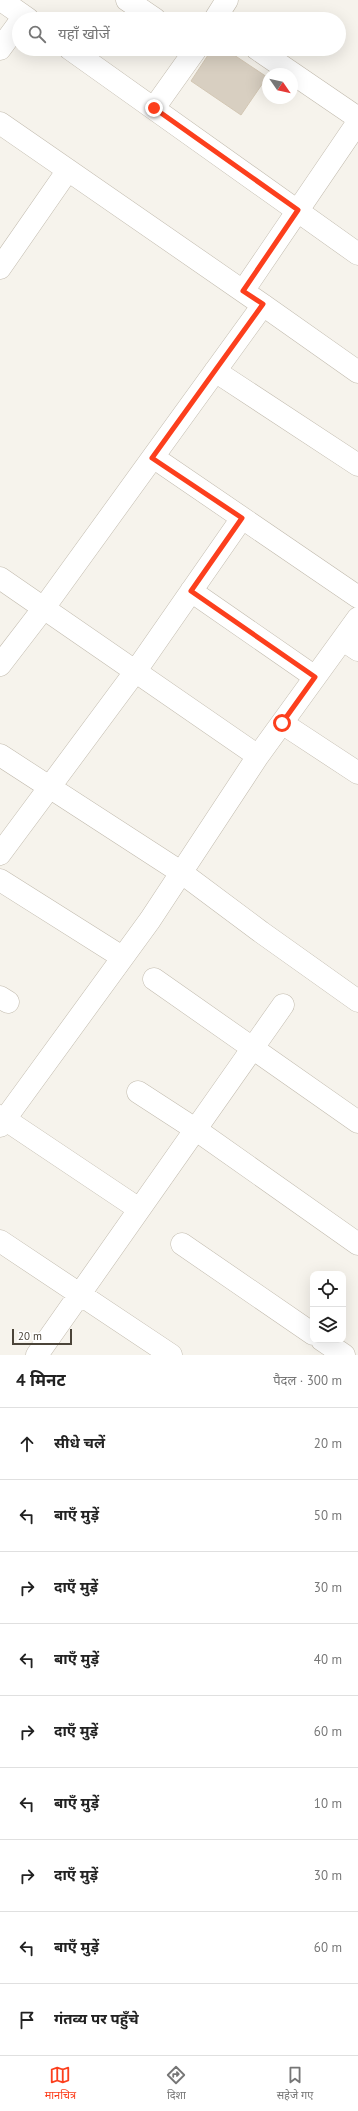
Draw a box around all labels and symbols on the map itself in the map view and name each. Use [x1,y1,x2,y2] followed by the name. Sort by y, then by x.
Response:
[262,68,298,104] north arrow
[145,99,163,117] route end
[273,714,291,732] route start
[12,1327,72,1346] scale bar

